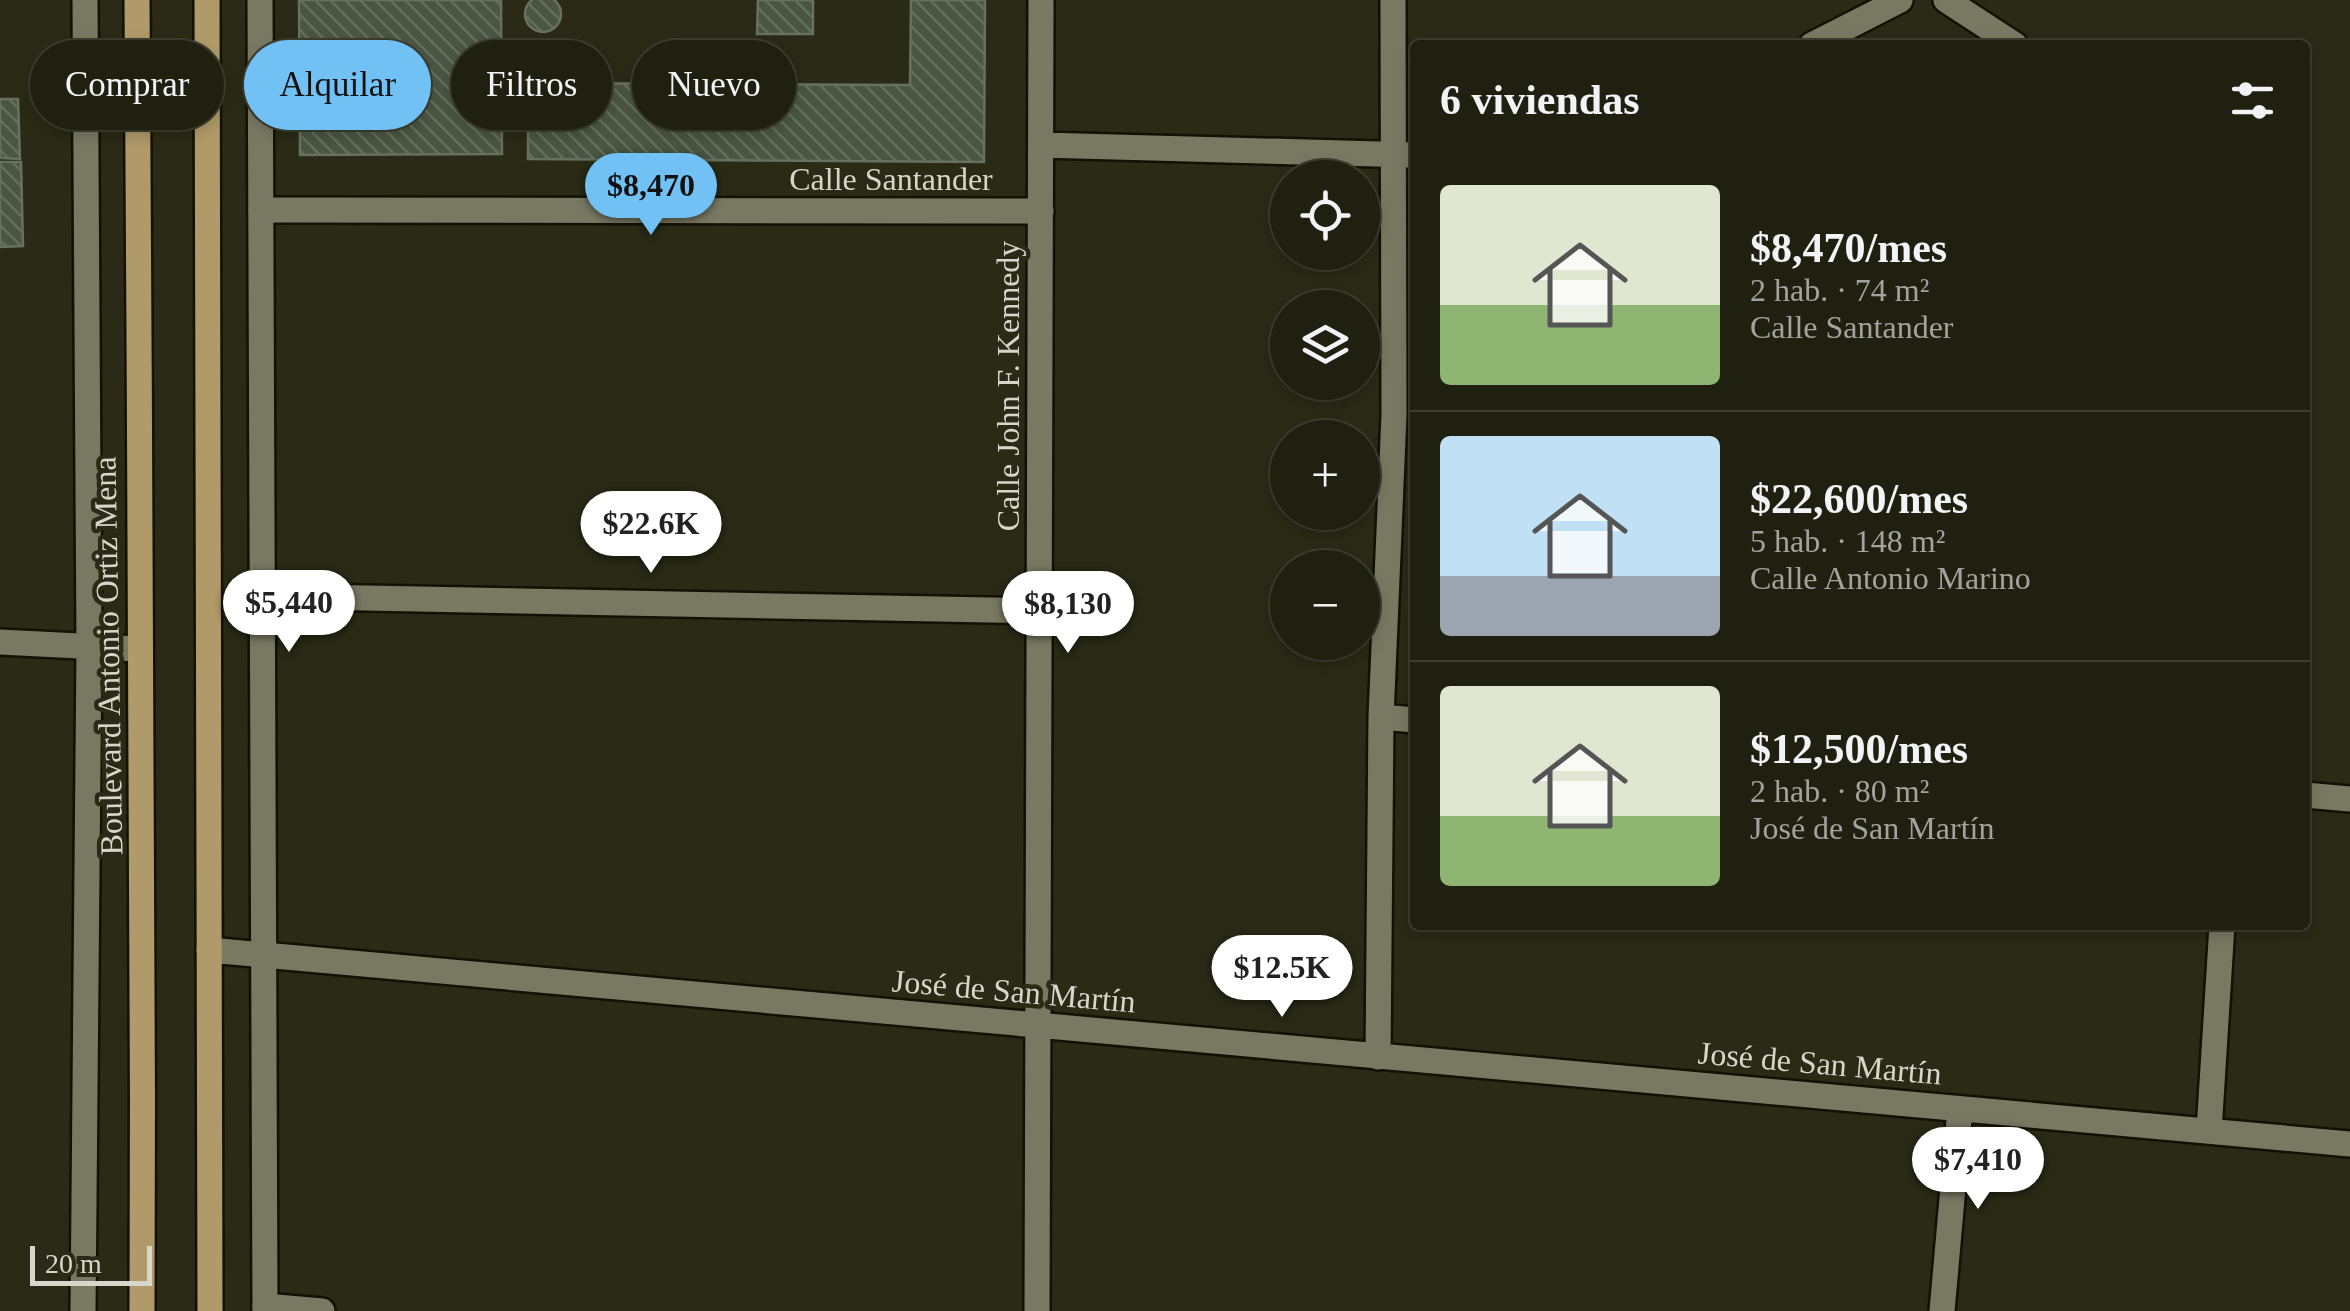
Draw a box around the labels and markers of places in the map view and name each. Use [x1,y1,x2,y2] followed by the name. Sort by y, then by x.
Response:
[570,153,732,238] pin: $8,470
[570,491,732,576] pin: $22.6K
[208,570,370,655] pin: $5,440
[987,571,1149,656] pin: $8,130
[1201,935,1363,1020] pin: $12.5K
[1897,1127,2059,1212] pin: $7,410

